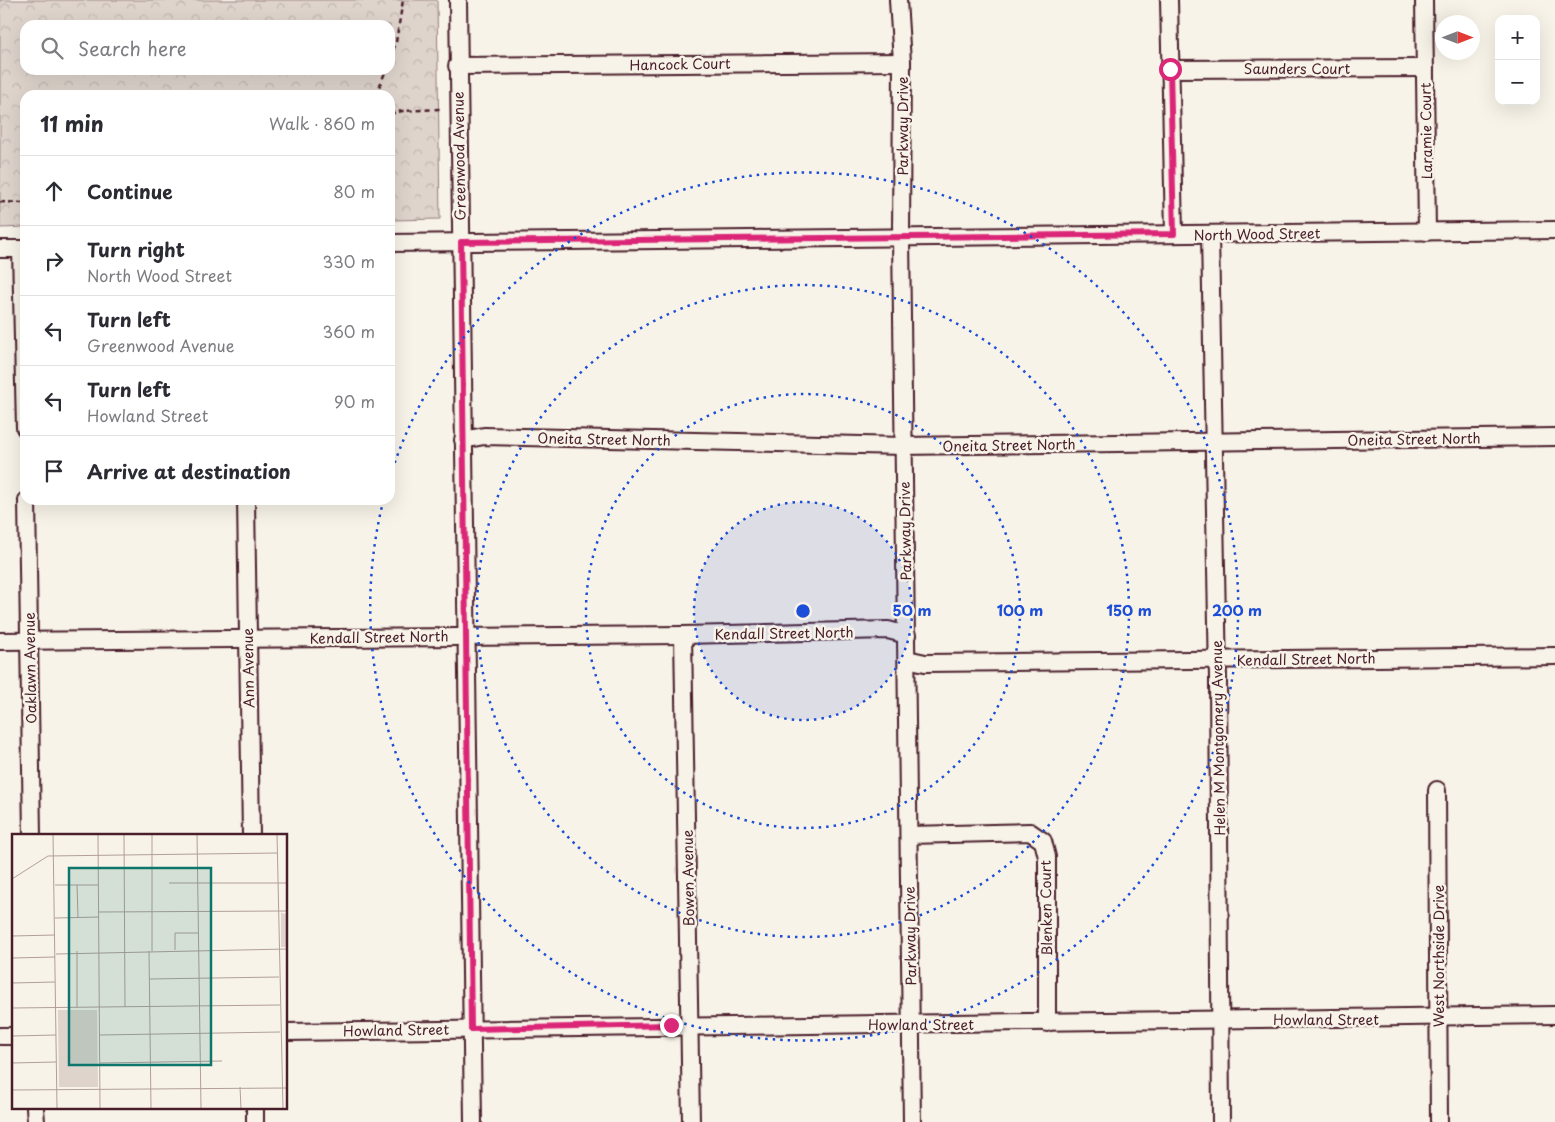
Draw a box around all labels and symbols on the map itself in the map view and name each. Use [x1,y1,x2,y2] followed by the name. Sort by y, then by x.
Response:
[1435,15,1480,60] north arrow
[629,53,731,75] street label: Hancock Court
[1159,58,1182,81] route start
[1244,58,1350,79] street label: Saunders Court
[892,76,913,176] street label: Parkway Drive
[1415,82,1437,180] street label: Laramie Court
[447,91,471,221] street label: Greenwood Avenue
[1193,222,1321,246] street label: North Wood Street
[537,427,671,451] street label: Oneita Street North
[1347,427,1481,451] street label: Oneita Street North
[942,433,1076,457] street label: Oneita Street North
[894,481,916,581] street label: Parkway Drive
[893,598,931,621] text: 50 m
[997,598,1043,621] text: 100 m
[1106,598,1152,621] text: 150 m
[1212,598,1262,621] text: 200 m
[794,602,812,620] centre of rings
[19,612,41,724] street label: Oaklawn Avenue
[714,621,854,645] street label: Kendall Street North
[309,625,449,649] street label: Kendall Street North
[237,627,259,708] street label: Ann Avenue
[1206,640,1230,836] street label: Helen M Montgomery Avenue
[1236,647,1376,671] street label: Kendall Street North
[677,829,699,926] street label: Bowen Avenue
[12,834,288,1110] inset map
[1035,860,1057,956] street label: Blenken Court
[1428,885,1449,1027] street label: West Northside Drive
[899,886,921,986] street label: Parkway Drive
[1273,1009,1379,1030] street label: Howland Street
[660,1014,683,1037] route end
[868,1014,974,1035] street label: Howland Street
[343,1019,449,1041] street label: Howland Street

